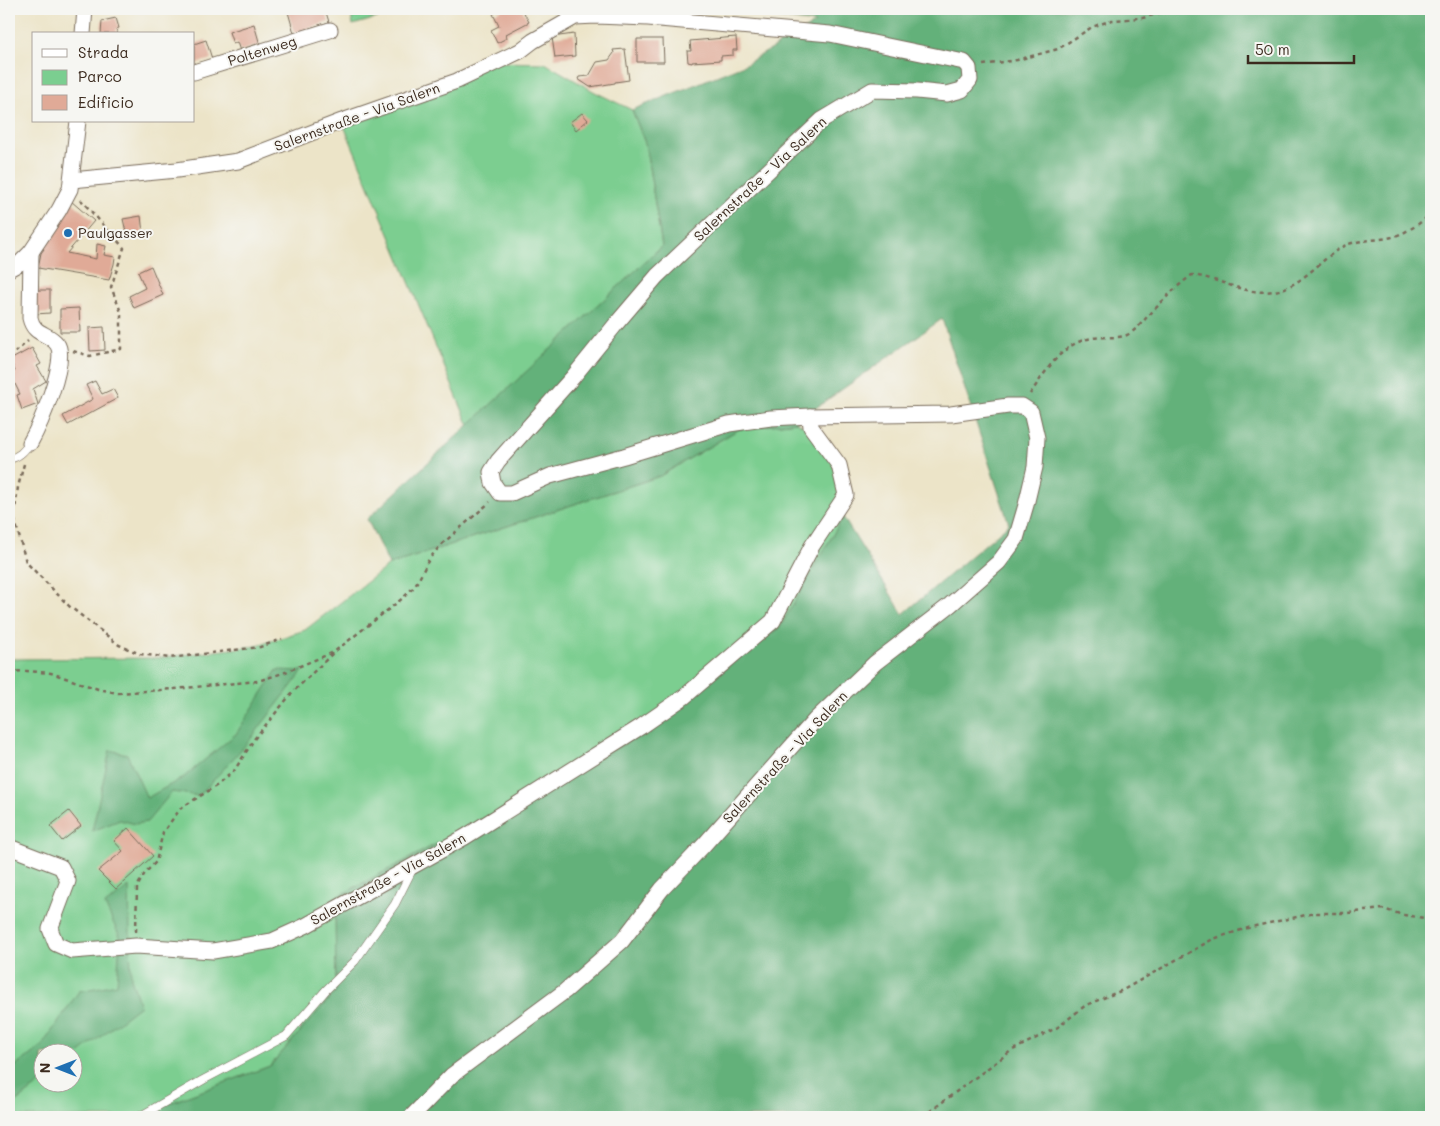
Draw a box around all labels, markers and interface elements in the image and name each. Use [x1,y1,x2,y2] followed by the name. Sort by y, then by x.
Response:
[225,31,298,70] street label: Poltenweg
[32,32,195,122] legend
[1248,32,1354,64] scale bar
[1255,39,1290,59] text: 50 m
[78,42,129,62] text: Strada
[78,66,122,86] text: Parco
[271,78,442,155] street label: Salernstraße - Via Salern
[78,92,134,112] text: Edificio
[689,112,830,245] street label: Salernstraße - Via Salern
[78,223,153,242] place label: Paulgasser
[62,227,74,239] marker: Paulgasser
[718,686,851,827] street label: Salernstraße - Via Salern
[307,828,469,929] street label: Salernstraße - Via Salern
[32,1044,82,1094] north arrow
[35,1063,54,1073] text: N

